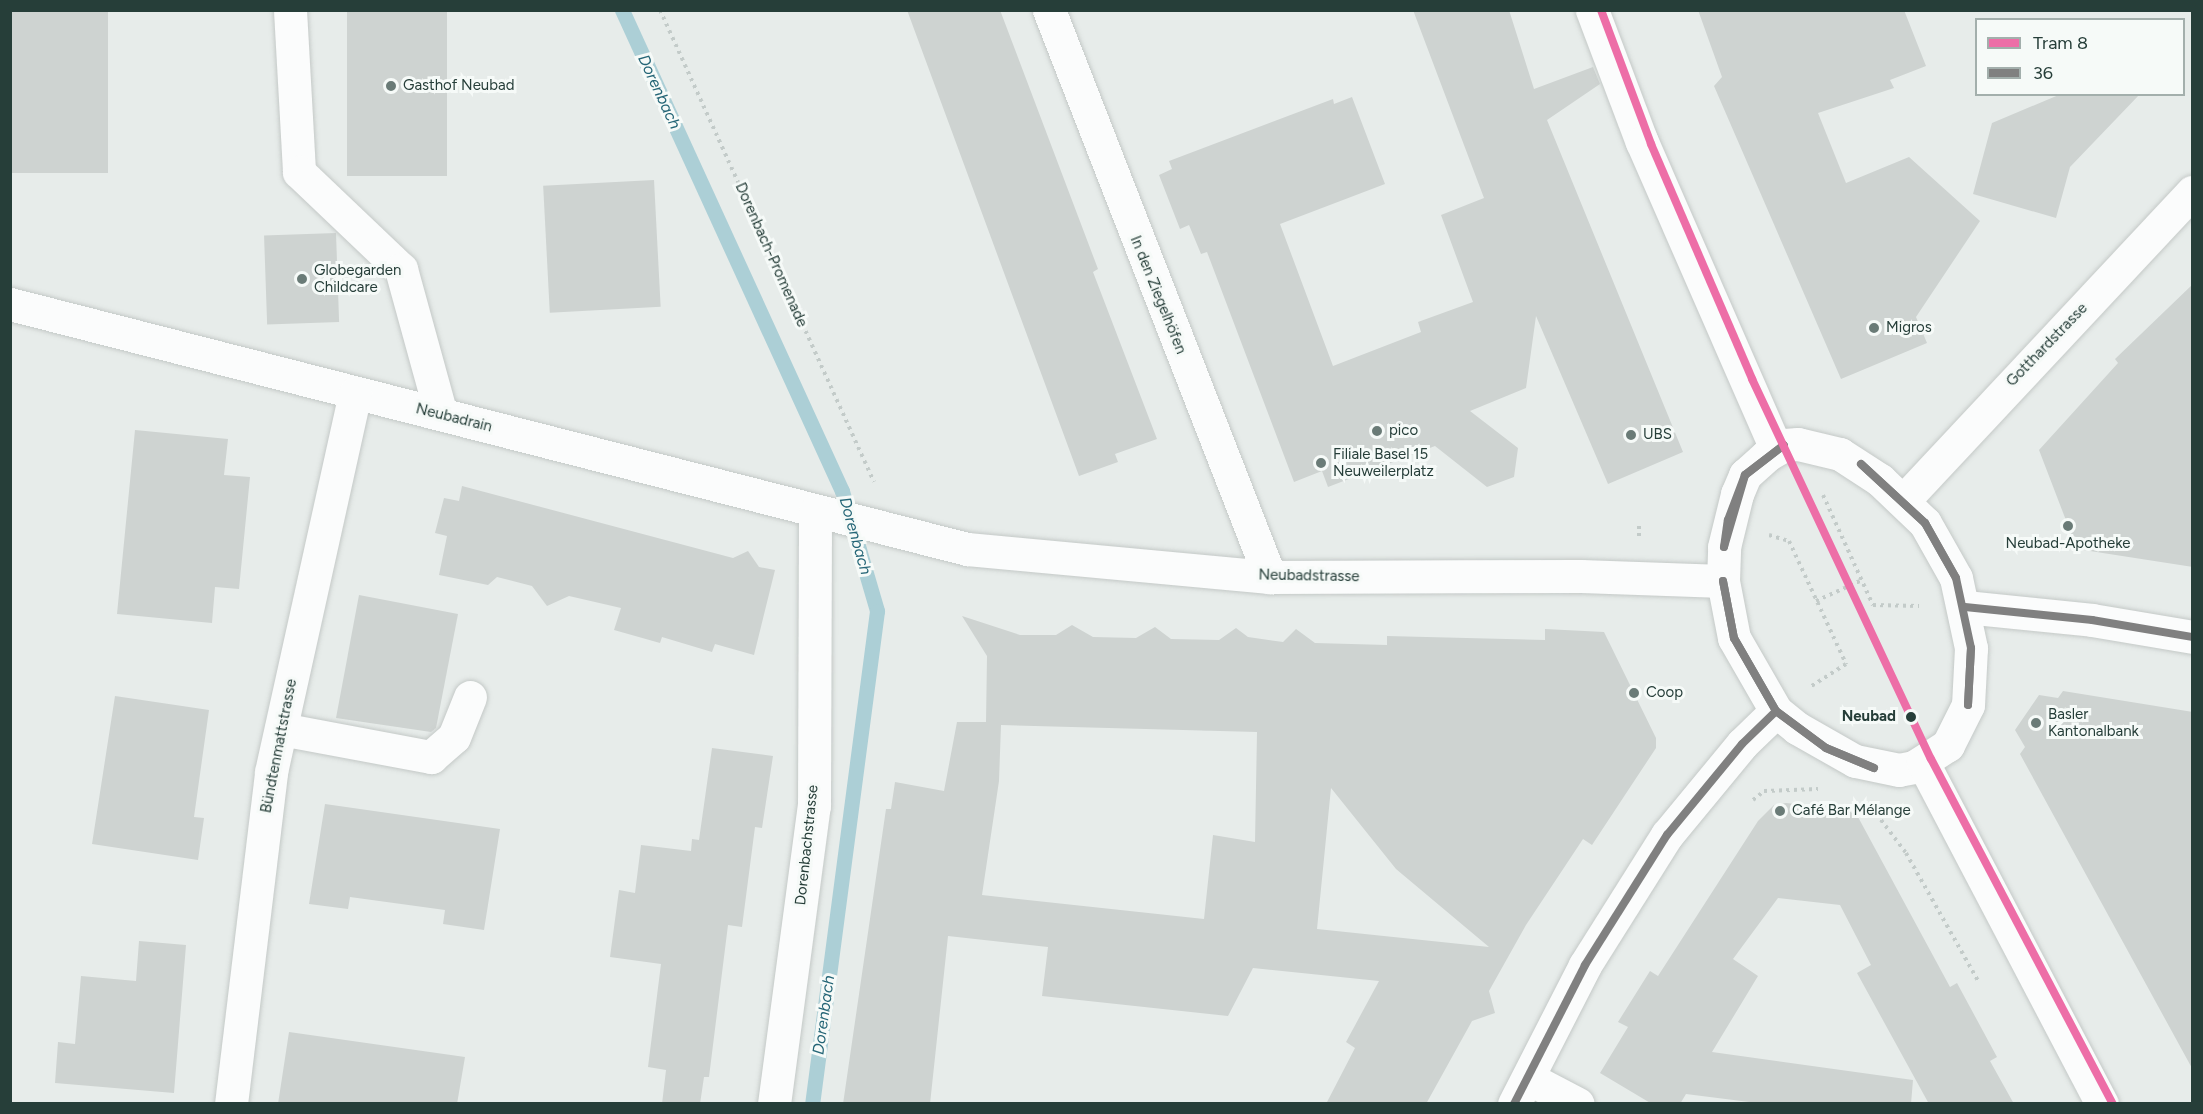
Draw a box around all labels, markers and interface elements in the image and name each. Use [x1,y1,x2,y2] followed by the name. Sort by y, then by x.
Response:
[1975,18,2185,96] legend
[2033,32,2088,54] text: Tram 8
[633,52,685,132] water label: Dorenbach
[2033,62,2053,84] text: 36
[403,77,514,95] place label: Gasthof Neubad
[384,79,398,93] marker: Gasthof Neubad
[731,180,811,330] street label: Dorenbach-Promenade
[1126,233,1190,357] street label: In den Ziegelhöfen
[314,261,401,296] place label: Globegarden Childcare
[295,272,309,286] marker: Globegarden Childcare
[2003,300,2091,390] street label: Gotthardstrasse
[1886,319,1932,337] place label: Migros
[1867,321,1881,335] marker: Migros
[414,400,494,436] street label: Neubadrain
[1389,422,1418,440] place label: pico
[1370,424,1384,438] marker: pico
[1643,426,1672,444] place label: UBS
[1624,428,1638,442] marker: UBS
[1333,445,1434,480] place label: Filiale Basel 15 Neuweilerplatz
[1314,456,1328,470] marker: Filiale Basel 15 Neuweilerplatz
[835,495,875,577] water label: Dorenbach
[2061,519,2075,533] marker: Neubad-Apotheke
[2006,535,2130,553] place label: Neubad-Apotheke
[1258,566,1360,586] street label: Neubadstrasse
[257,677,301,815] street label: Bündtenmattstrasse
[1646,684,1683,702] place label: Coop
[1627,686,1641,700] marker: Coop
[2048,705,2139,740] place label: Basler Kantonalbank
[1901,707,1921,727] marker: Neubad
[1842,708,1896,726] place label: Neubad
[2029,716,2043,730] marker: Basler Kantonalbank
[792,784,822,906] street label: Dorenbachstrasse
[1792,802,1911,820] place label: Café Bar Mélange
[1773,804,1787,818] marker: Café Bar Mélange
[809,974,839,1056] water label: Dorenbach

